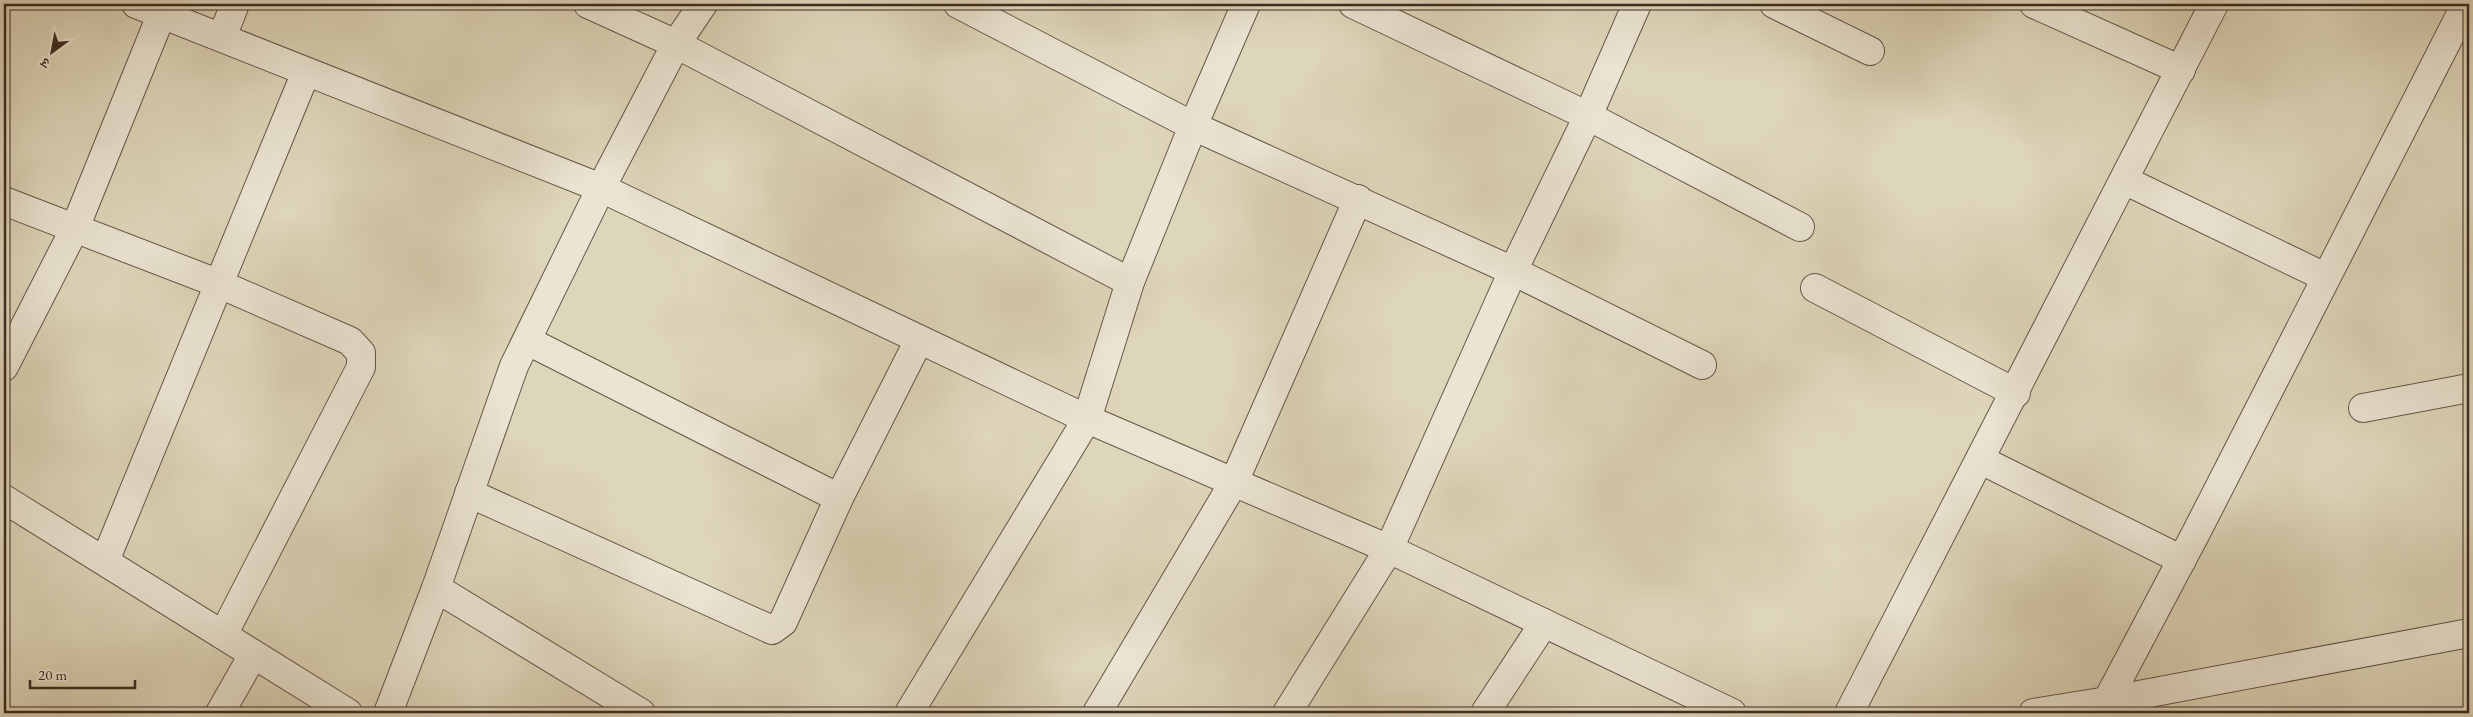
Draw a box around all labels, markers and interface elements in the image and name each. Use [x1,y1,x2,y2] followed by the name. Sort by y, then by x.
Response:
[28,28,78,78] north arrow
[37,53,54,73] text: उ
[30,657,135,689] scale bar
[38,665,67,684] text: 20 m

